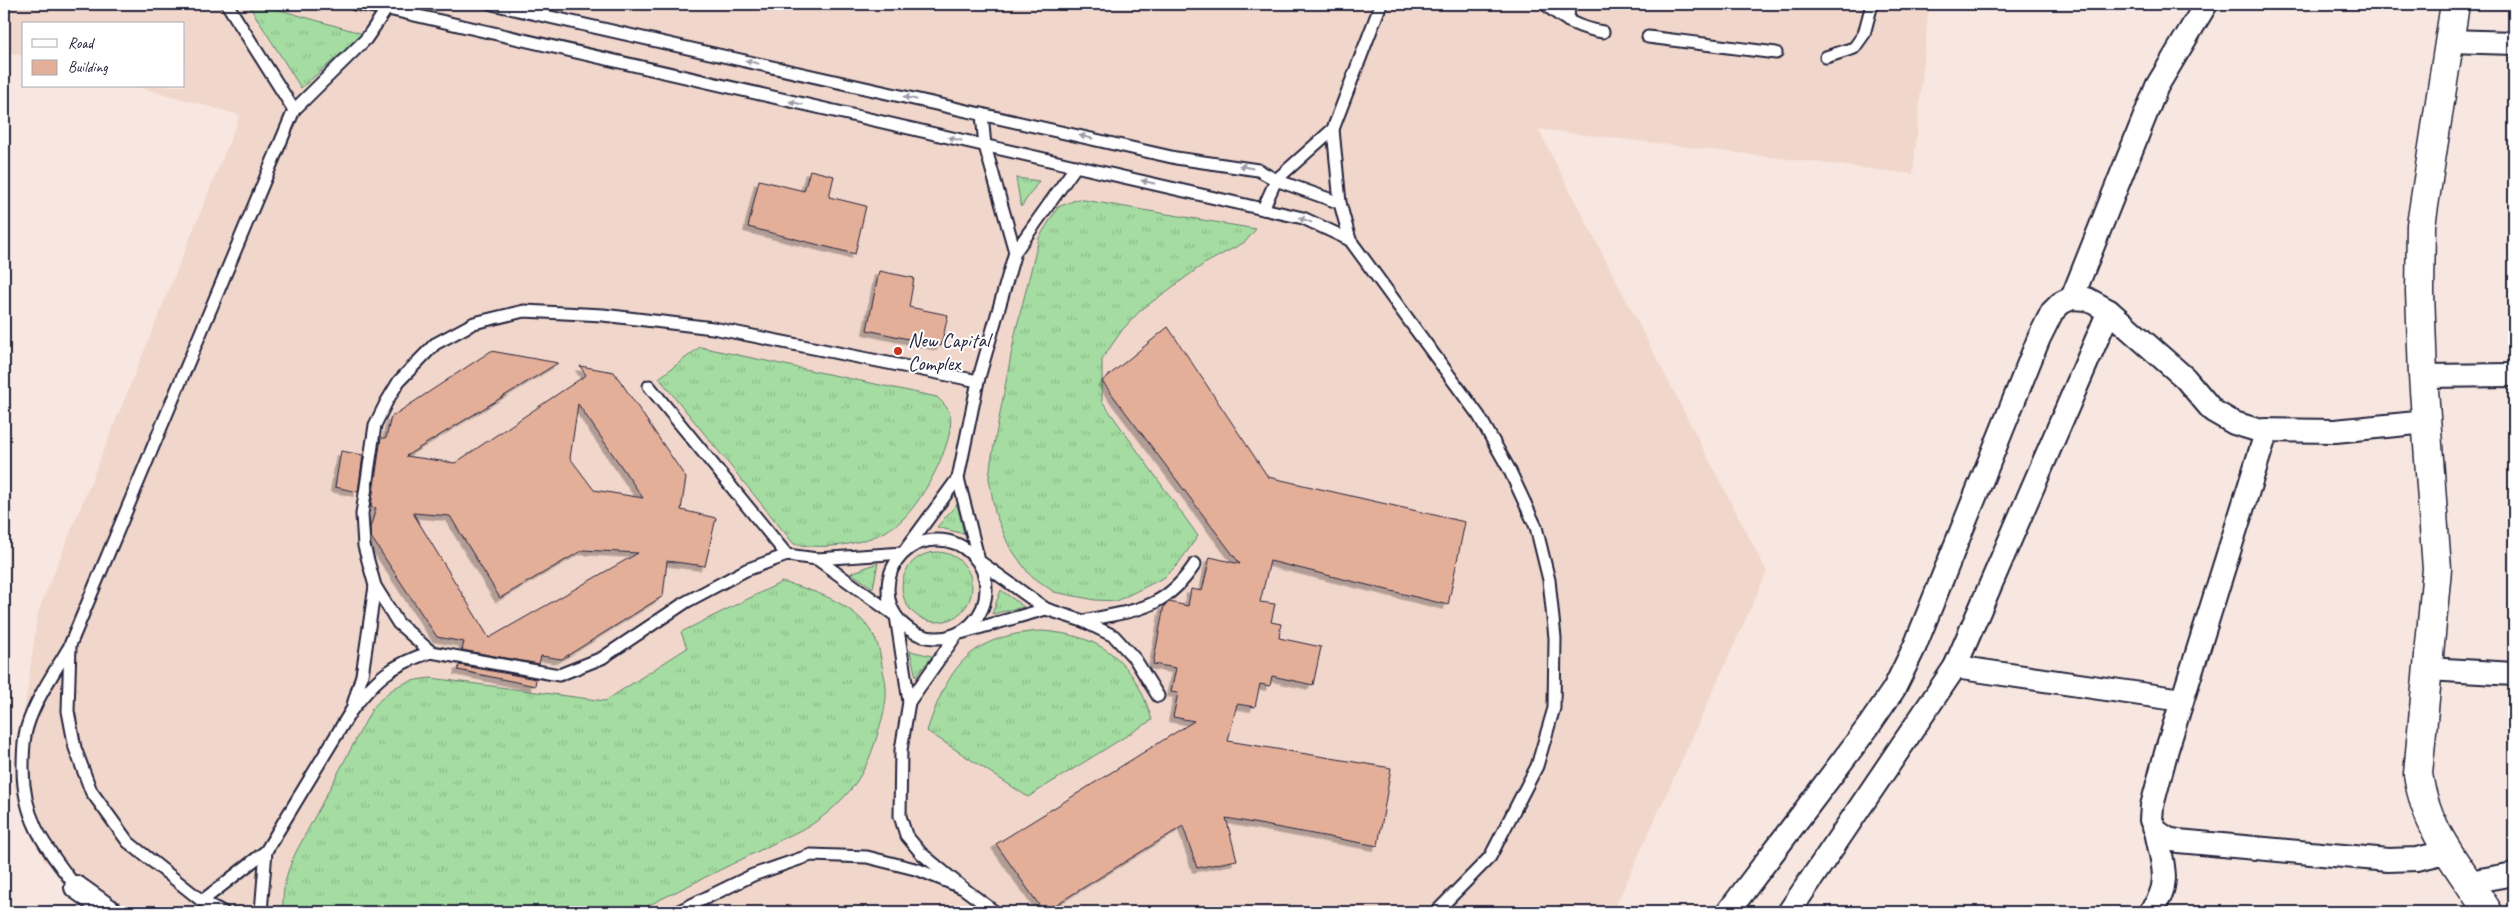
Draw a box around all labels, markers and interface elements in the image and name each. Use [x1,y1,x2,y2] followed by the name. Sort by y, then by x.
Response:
[22,22,185,88] legend
[68,34,95,53] text: Road
[68,58,108,77] text: Building
[744,58,759,66] one-way arrow
[903,94,918,102] one-way arrow
[789,99,804,107] one-way arrow
[1079,133,1094,141] one-way arrow
[947,135,962,143] one-way arrow
[1238,163,1253,171] one-way arrow
[1140,178,1155,186] one-way arrow
[1298,216,1313,223] one-way arrow
[908,328,993,376] place label: New Capital Complex
[892,345,904,357] marker: New Capital Complex

